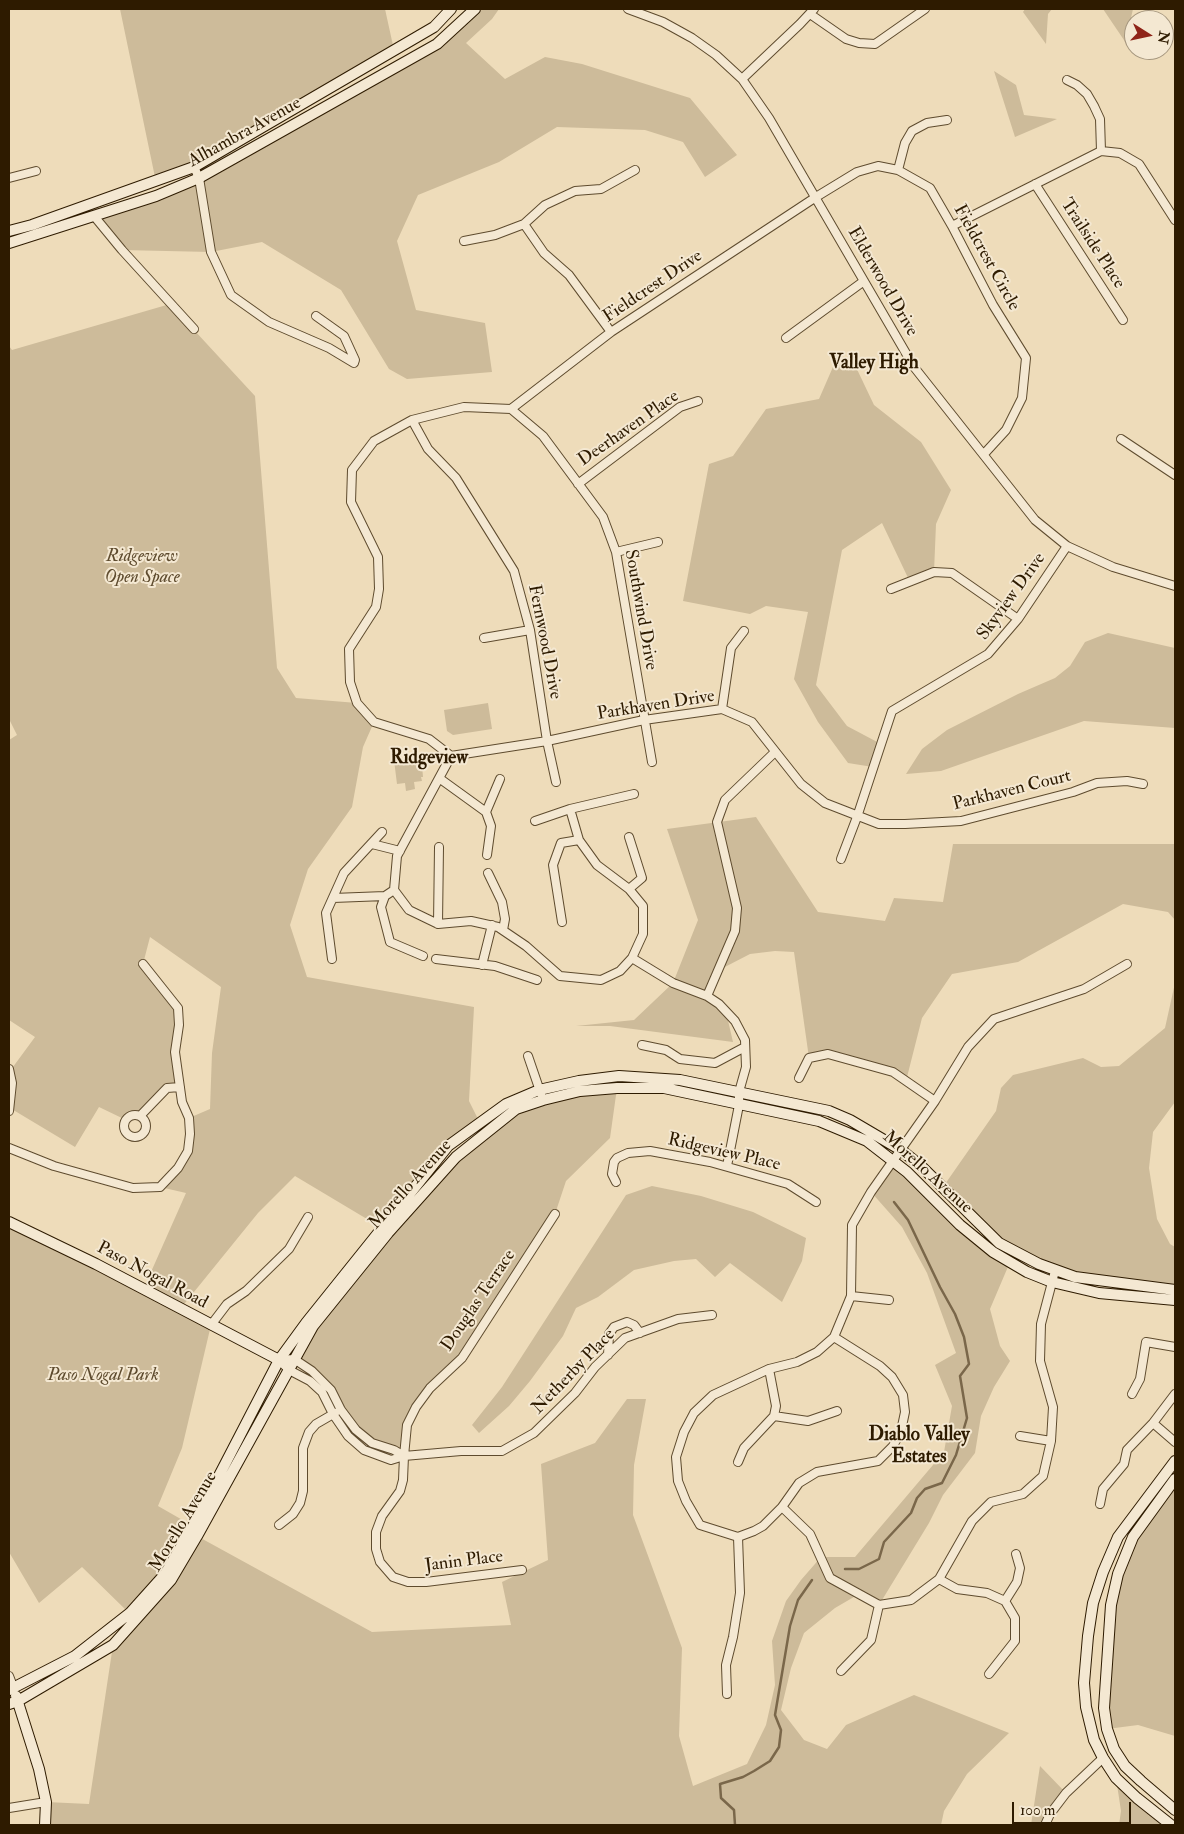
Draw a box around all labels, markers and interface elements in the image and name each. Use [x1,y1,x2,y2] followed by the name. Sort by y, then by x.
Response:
[1124,10,1174,60] north arrow
[1154,30,1173,45] text: N
[185,93,305,173] street label: Alhambra Avenue
[1055,195,1129,293] street label: Trailside Place
[948,201,1024,315] street label: Fieldcrest Circle
[842,223,922,341] street label: Elderwood Drive
[599,246,707,328] street label: Fieldcrest Drive
[829,353,919,375] district label: Valley High
[574,386,684,472] street label: Deerhaven Place
[104,546,180,588] park label: Ridgeview Open Space
[619,548,661,672] street label: Southwind Drive
[973,549,1051,645] street label: Skyview Drive
[522,583,566,701] street label: Fernwood Drive
[596,686,716,726] street label: Parkhaven Drive
[390,748,468,770] district label: Ridgeview
[951,766,1073,816] street label: Parkhaven Court
[878,1127,976,1219] street label: Morello Avenue
[666,1130,782,1176] street label: Ridgeview Place
[365,1136,457,1234] street label: Morello Avenue
[93,1238,211,1314] street label: Paso Nogal Road
[437,1246,521,1356] street label: Douglas Terrace
[528,1325,620,1419] street label: Netherby Place
[47,1365,159,1387] park label: Paso Nogal Park
[868,1425,970,1469] district label: Diablo Valley Estates
[145,1468,223,1576] street label: Morello Avenue
[424,1546,504,1578] street label: Janin Place
[1014,1792,1133,1824] scale bar
[1020,1801,1055,1820] text: 100 m

